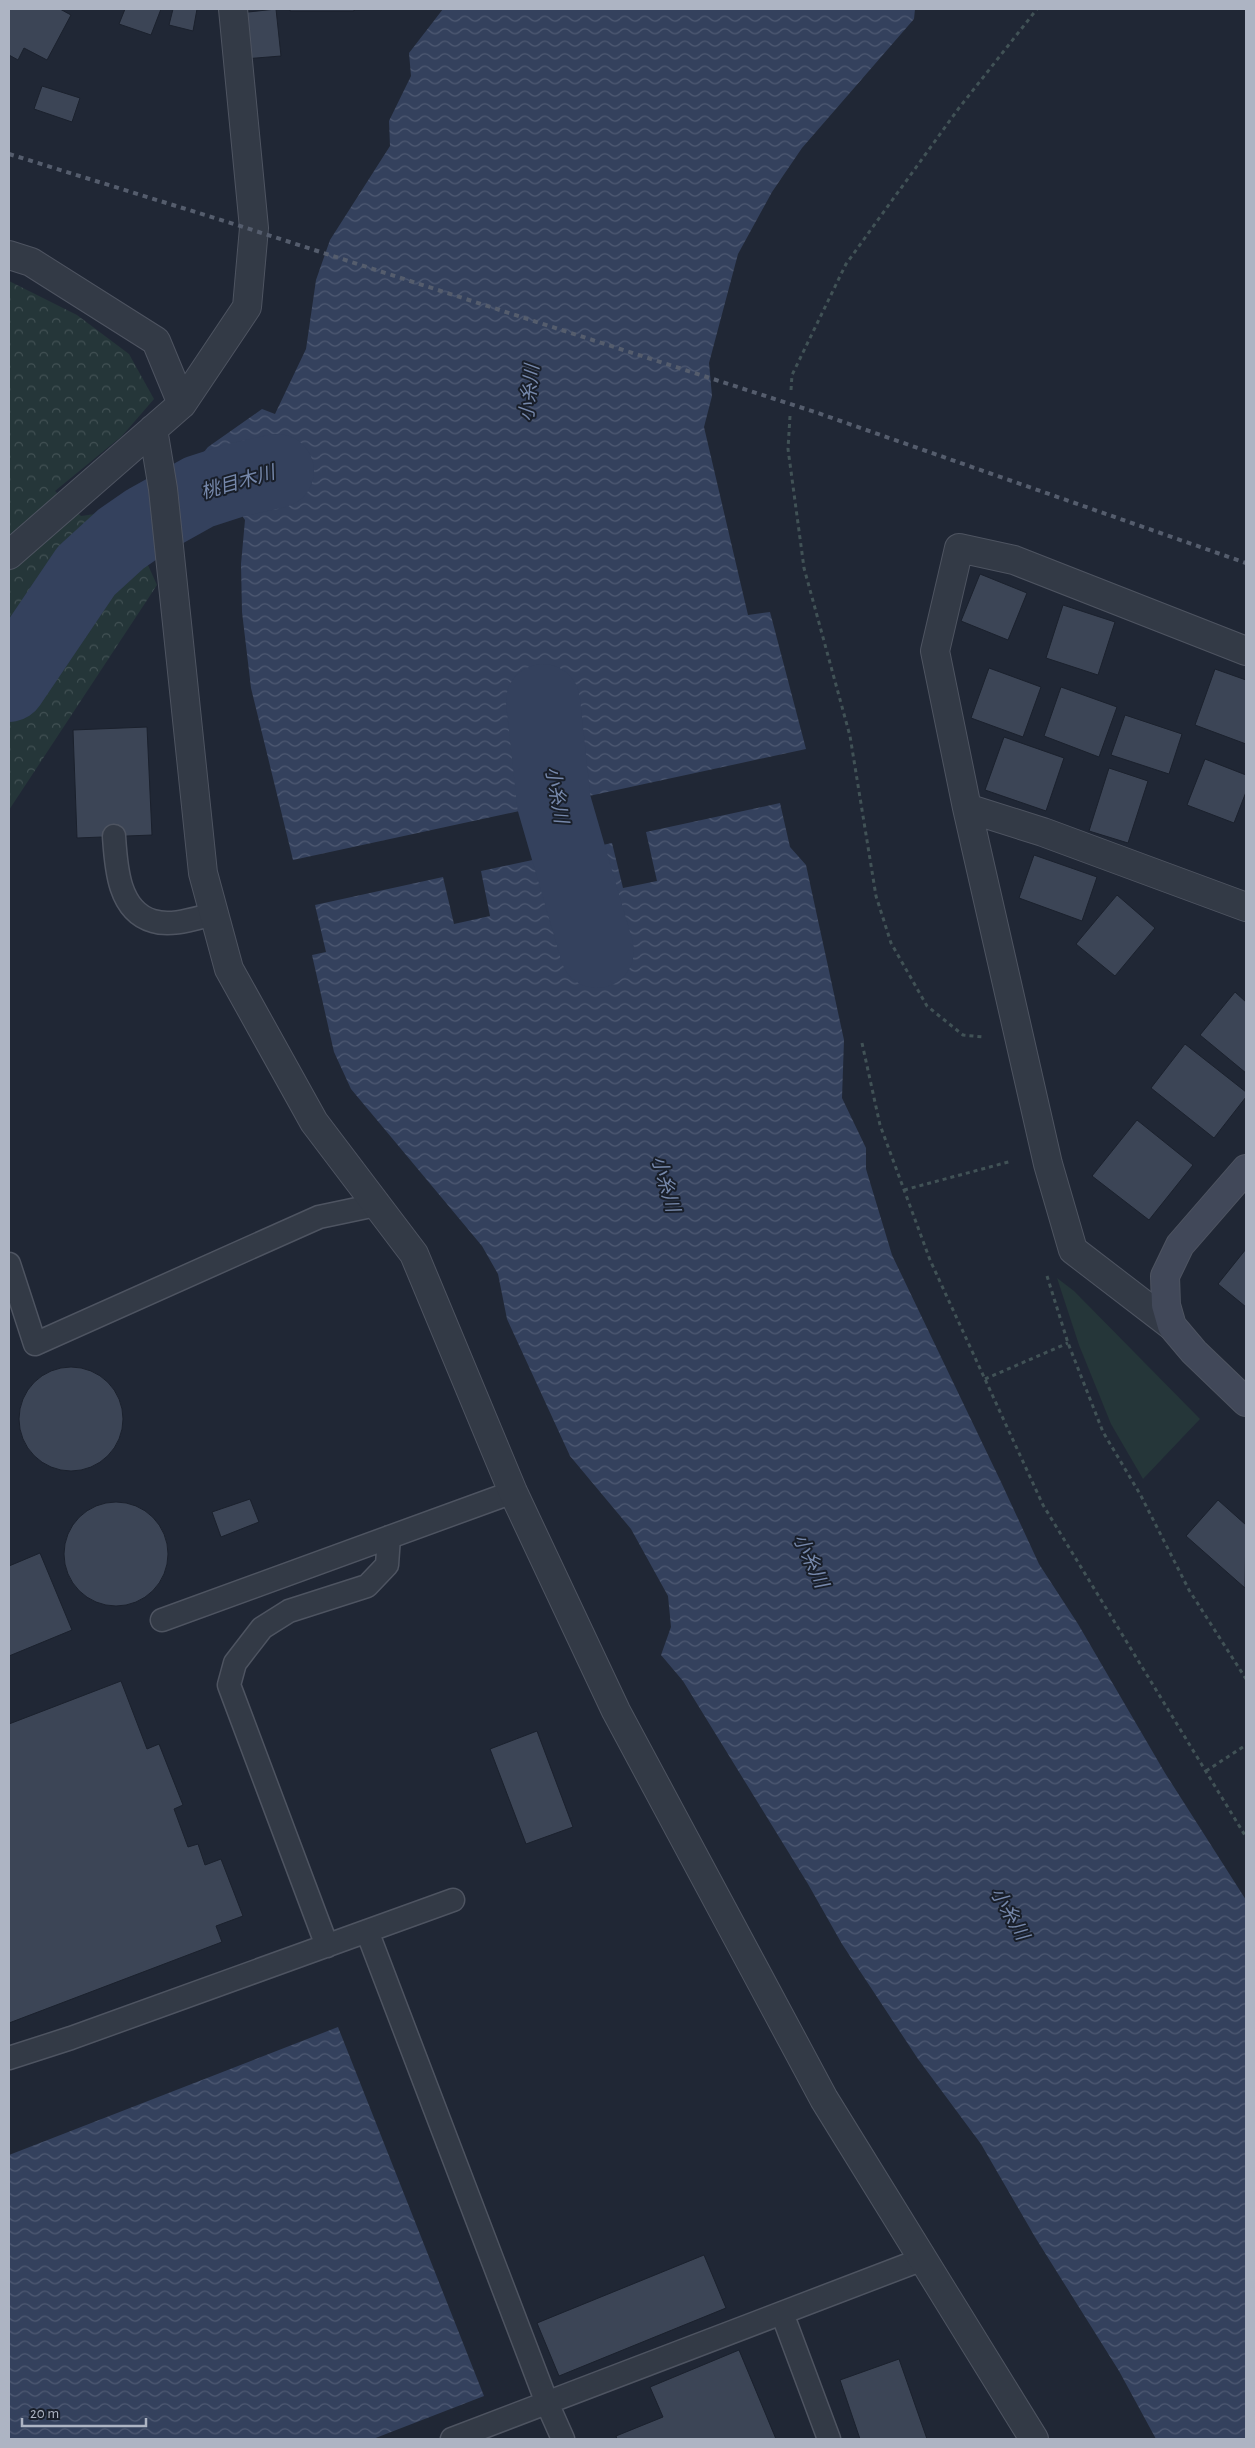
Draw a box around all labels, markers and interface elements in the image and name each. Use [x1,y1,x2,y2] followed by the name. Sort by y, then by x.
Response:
[516,361,543,422] water label: 小糸川
[199,462,279,503] water label: 桃目木川
[542,765,573,827] water label: 小糸川
[648,1153,684,1216] water label: 小糸川
[789,1530,833,1593] water label: 小糸川
[987,1884,1034,1945] water label: 小糸川
[22,2396,146,2428] scale bar
[30,2406,59,2421] text: 20 m

